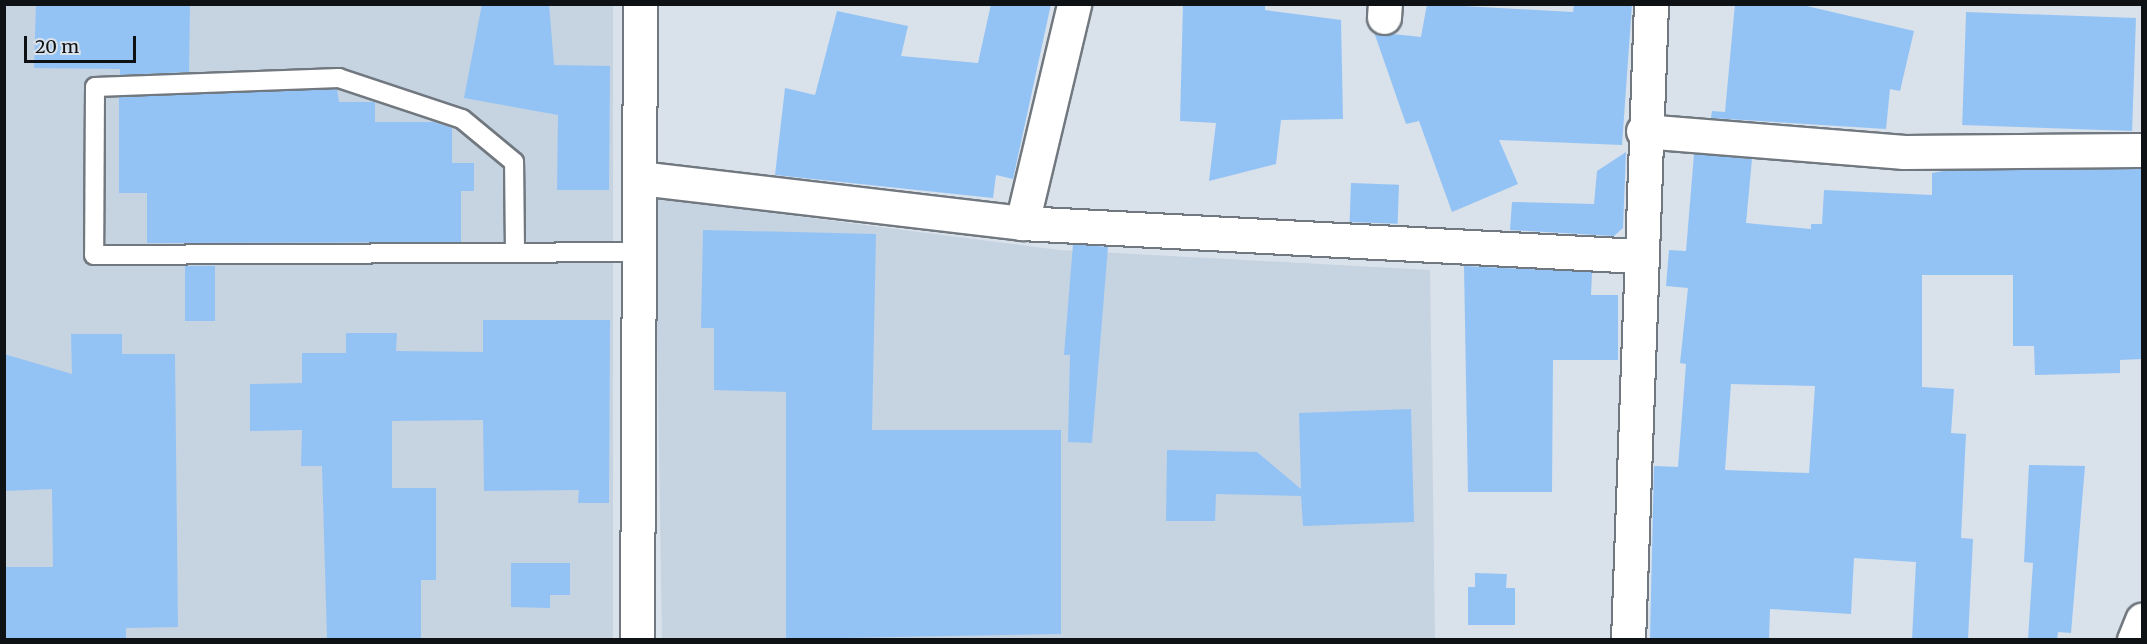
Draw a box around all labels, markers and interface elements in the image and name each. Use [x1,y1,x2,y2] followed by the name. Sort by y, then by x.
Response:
[27,24,140,62] scale bar
[35,35,79,58] text: 20 m

